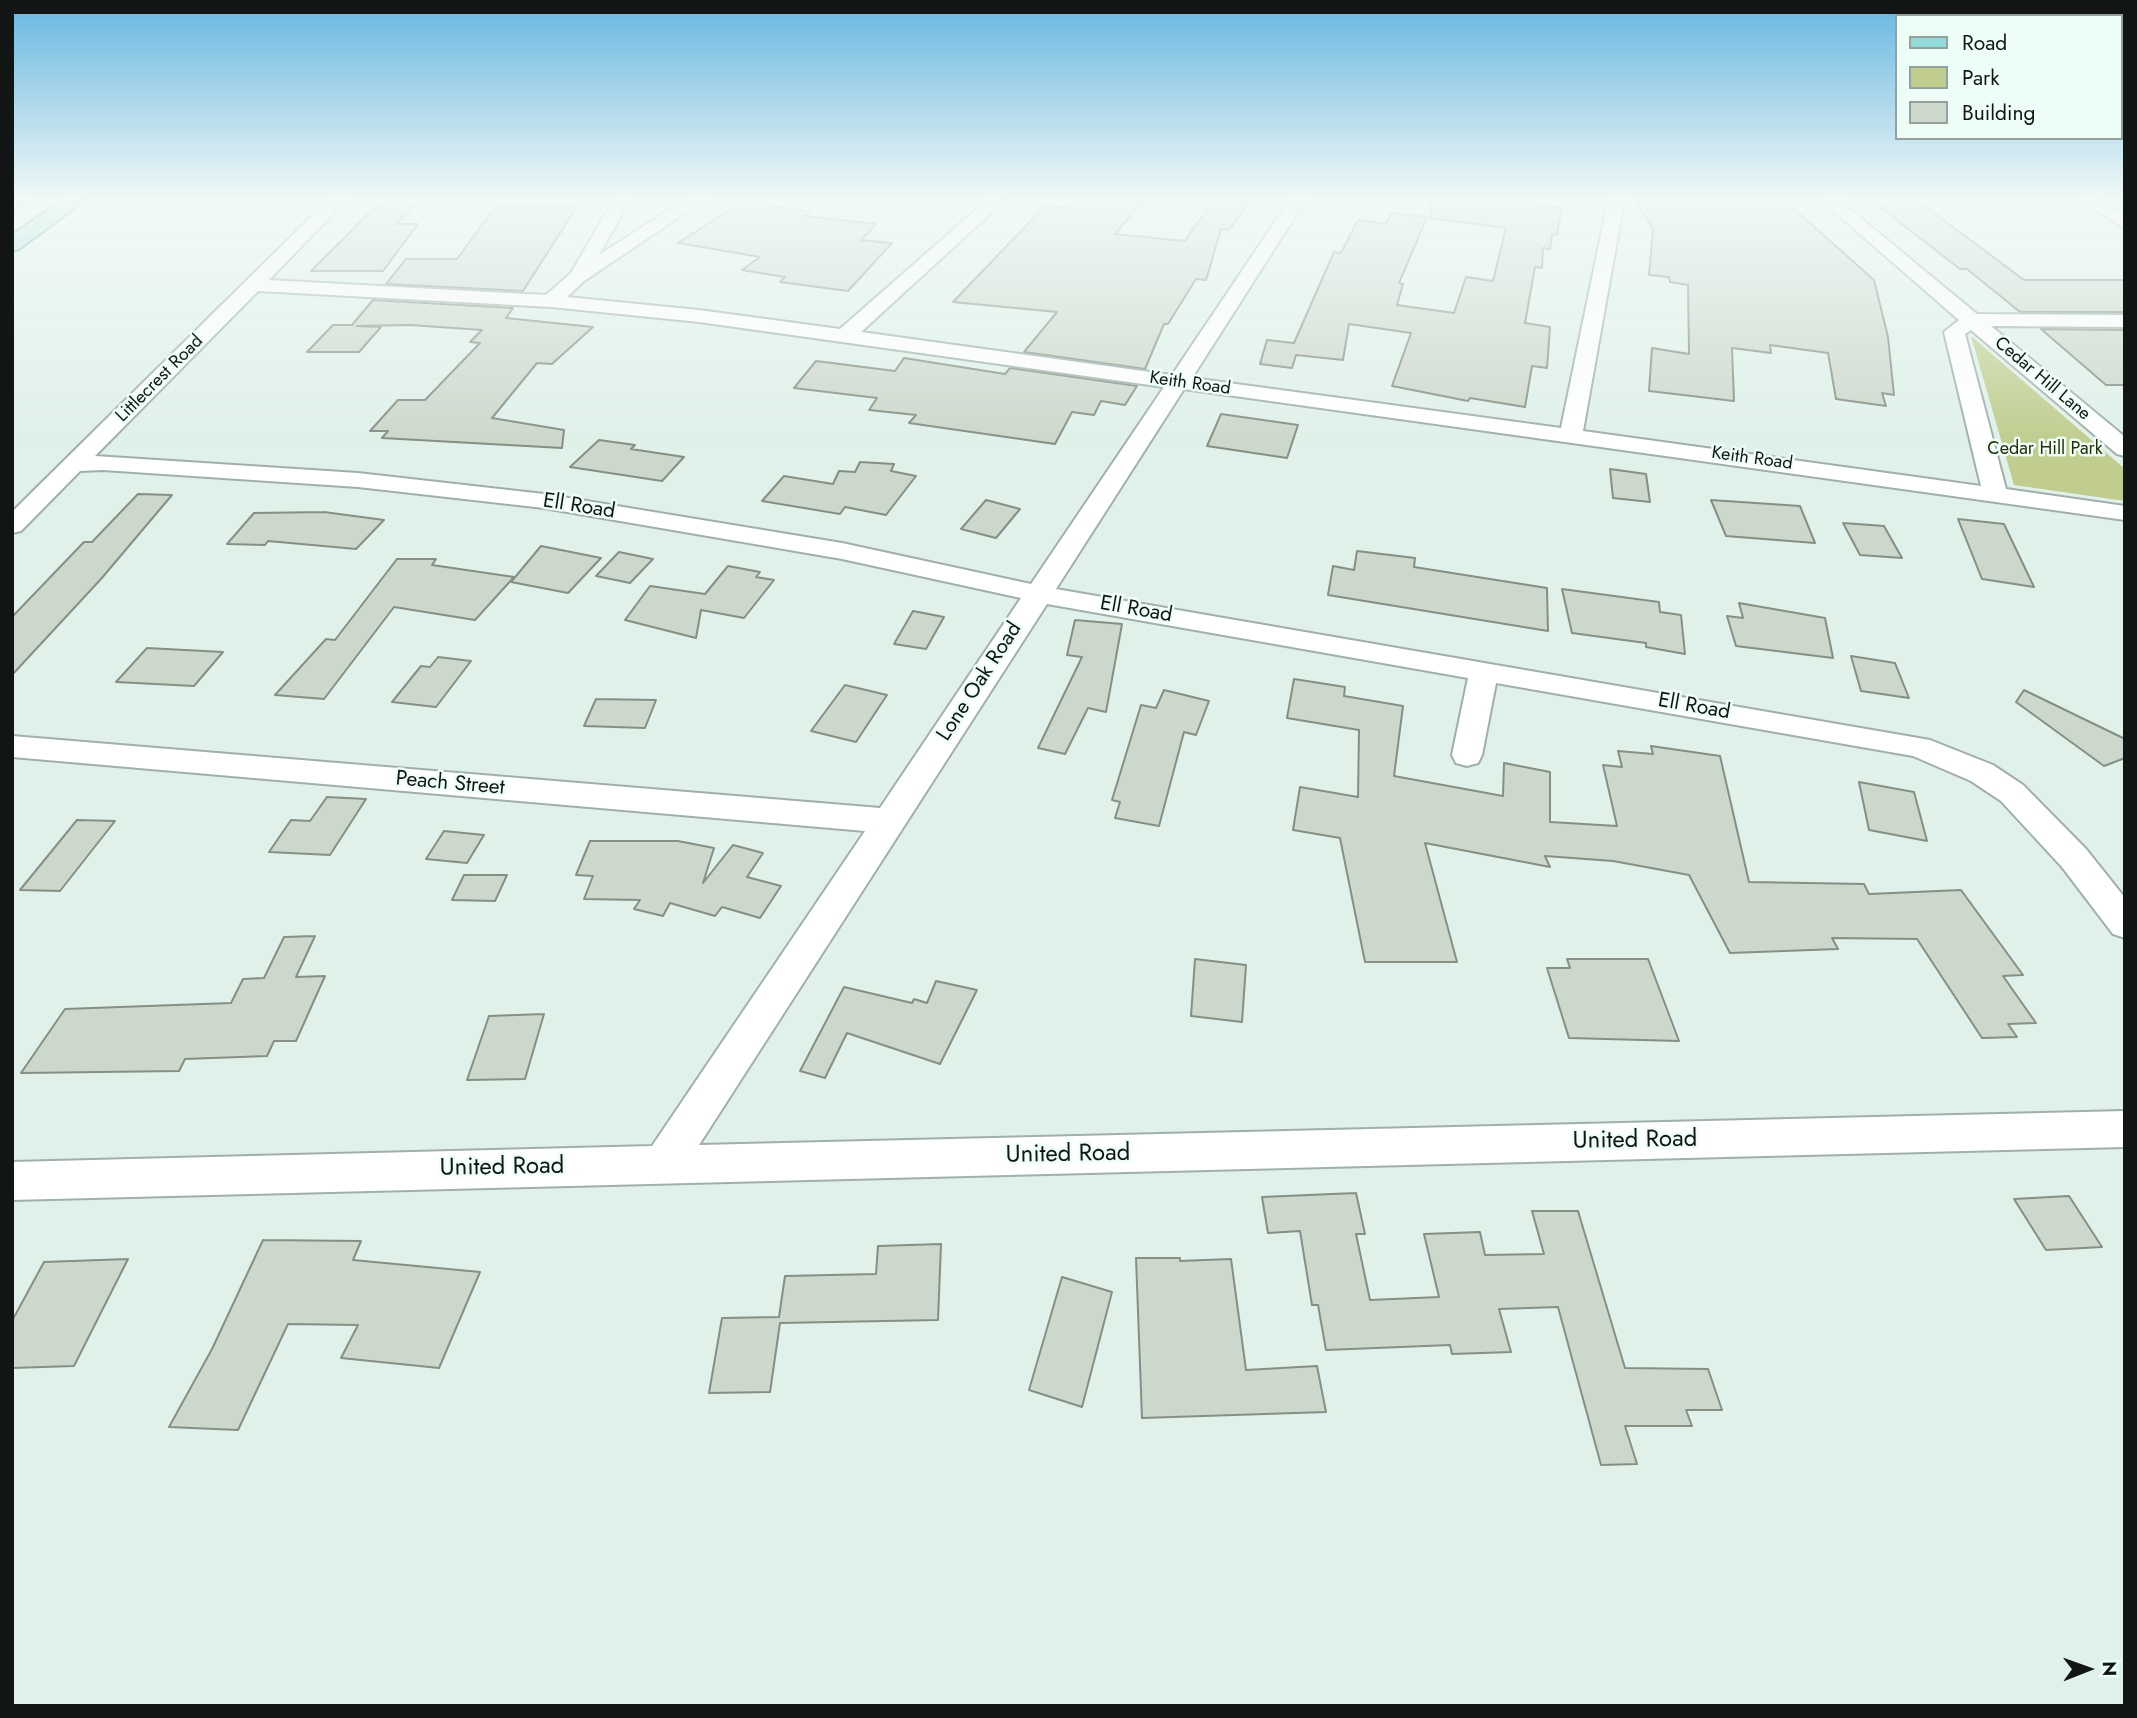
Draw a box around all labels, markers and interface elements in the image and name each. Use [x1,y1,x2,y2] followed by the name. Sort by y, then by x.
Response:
[1896,14,2123,140] legend
[1962,28,2007,58] text: Road
[1962,63,1999,93] text: Park
[1962,98,2035,128] text: Building
[112,331,208,427] street label: Littlecrest Road
[1990,333,2094,425] street label: Cedar Hill Lane
[1148,368,1232,400] street label: Keith Road
[1987,439,2103,461] park label: Cedar Hill Park
[1710,443,1794,475] street label: Keith Road
[541,489,617,525] street label: Ell Road
[1098,591,1174,629] street label: Ell Road
[932,618,1028,746] street label: Lone Oak Road
[1656,688,1732,726] street label: Ell Road
[394,767,506,801] street label: Peach Street
[1572,1126,1698,1156] street label: United Road
[1005,1140,1131,1170] street label: United Road
[439,1153,565,1183] street label: United Road
[2053,1634,2123,1704] north arrow
[2096,1661,2123,1676] text: N

